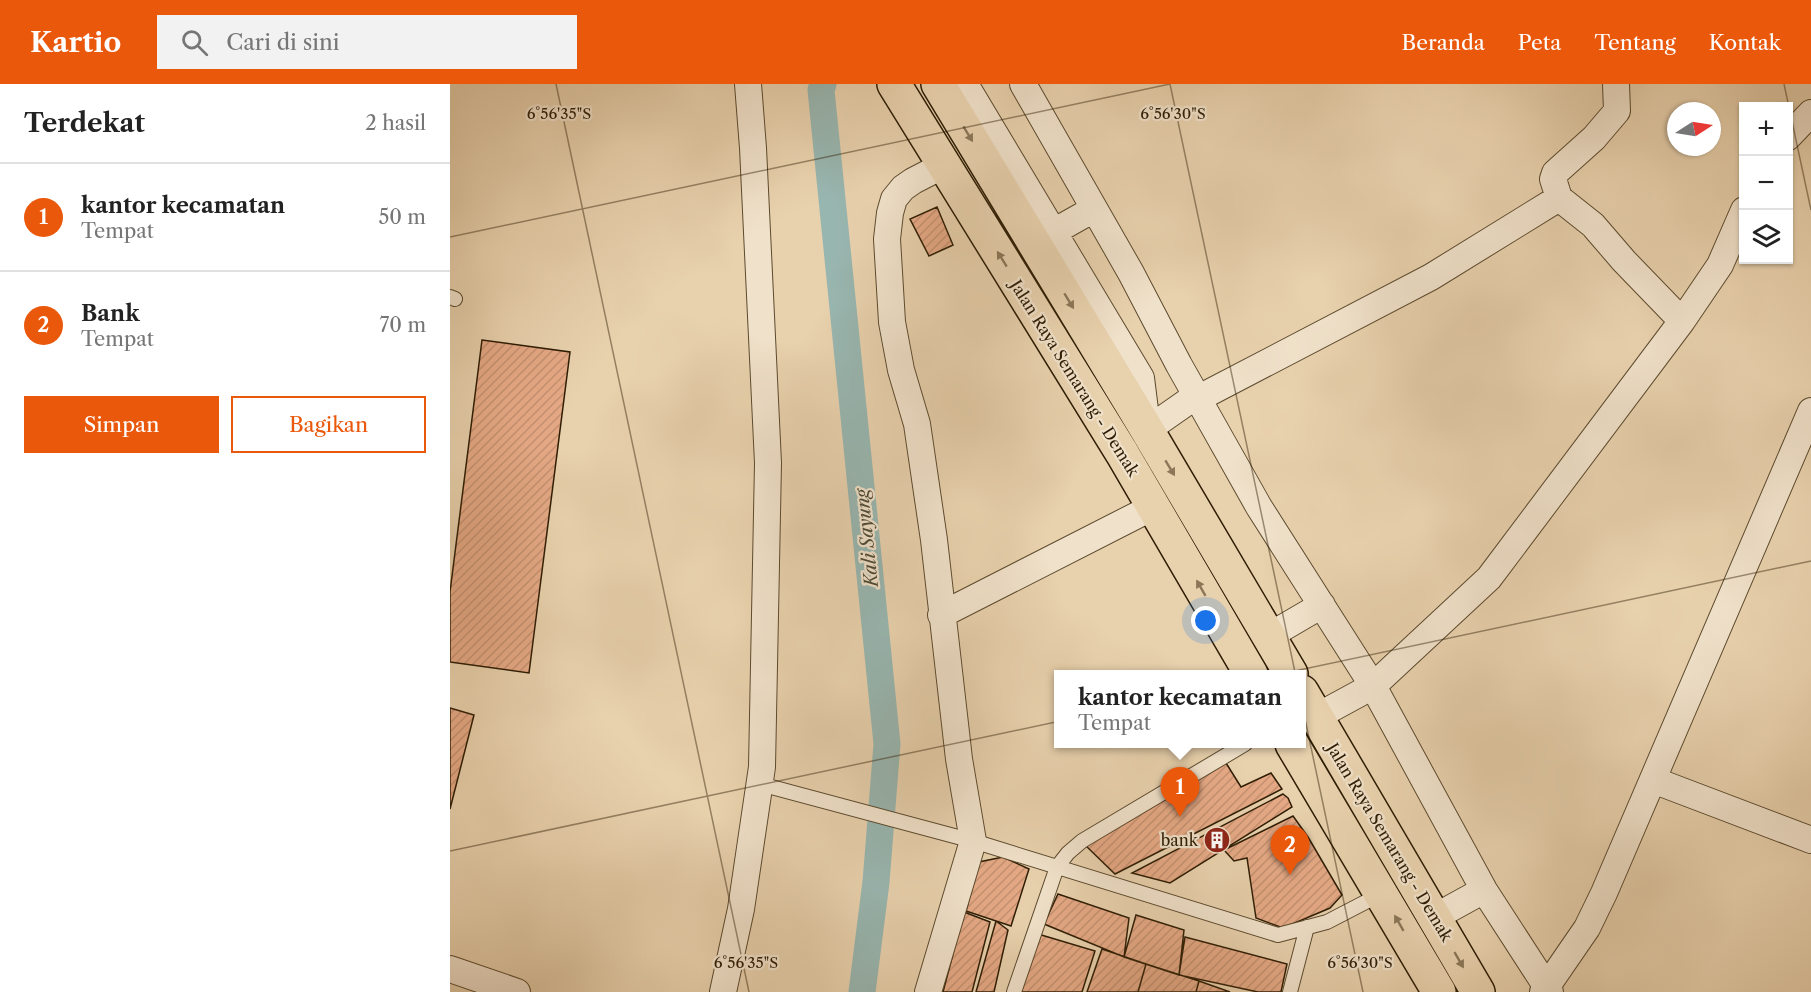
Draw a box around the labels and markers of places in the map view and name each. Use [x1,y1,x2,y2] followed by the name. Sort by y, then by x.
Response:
[1160,768,1200,817] pin: 1
[1202,825,1232,855] building icon: bank
[1270,826,1310,875] pin: 2
[1161,830,1199,850] place label: bank

